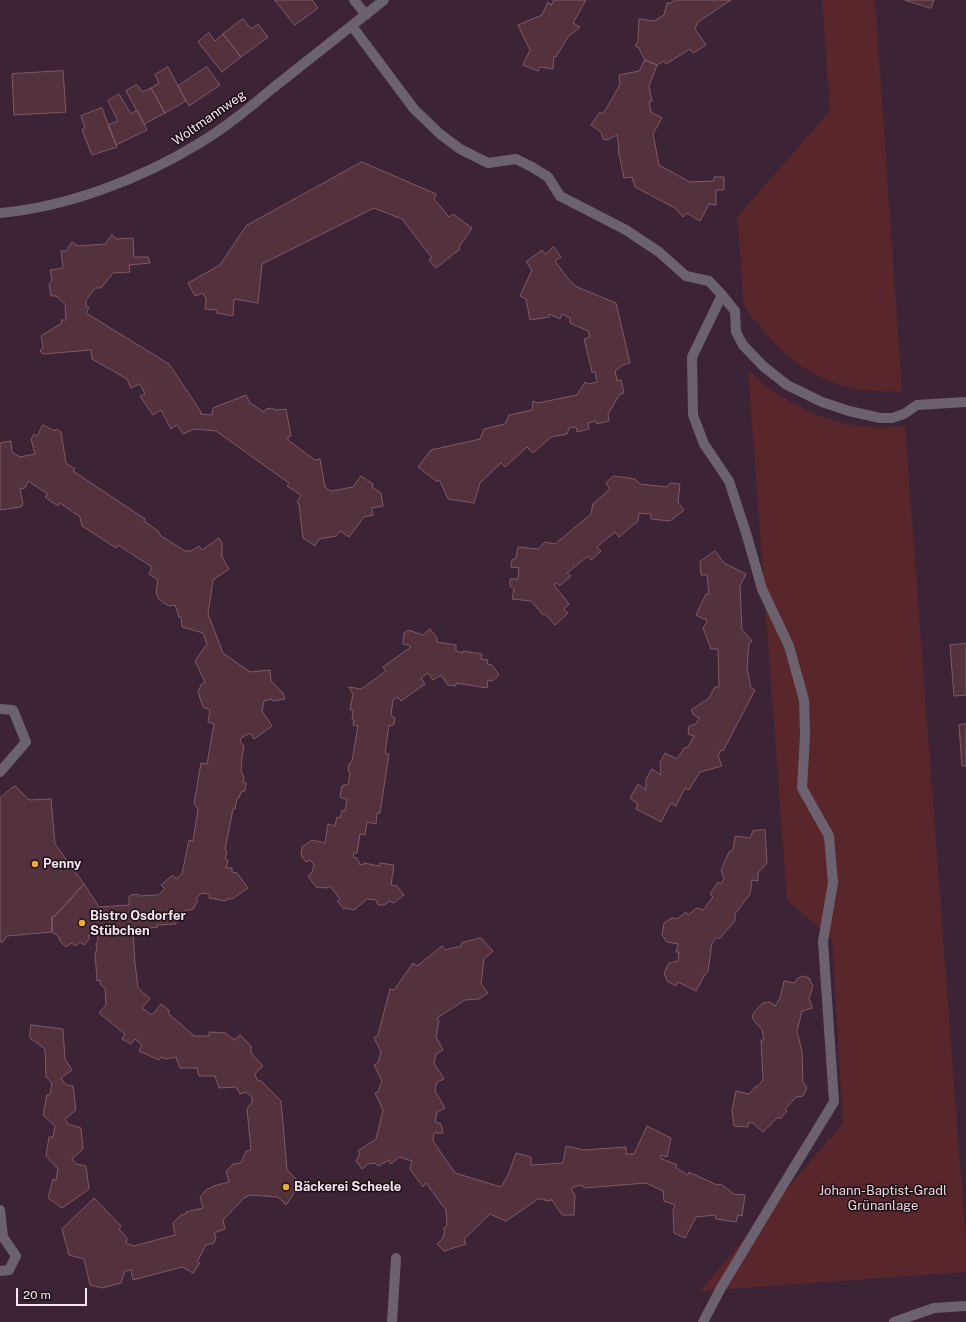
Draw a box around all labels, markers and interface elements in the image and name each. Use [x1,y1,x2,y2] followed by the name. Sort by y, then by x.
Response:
[169,87,249,149] street label: Woltmannweg
[43,856,81,872] place label: Penny
[30,859,40,869] marker: Penny
[90,908,186,939] place label: Bistro Osdorfer Stübchen
[77,918,87,928] marker: Bistro Osdorfer Stübchen
[294,1179,401,1195] place label: Bäckerei Scheele
[281,1182,291,1192] marker: Bäckerei Scheele
[819,1183,947,1214] park label: Johann-Baptist-Gradl Grünanlage
[18,1280,89,1306] scale bar
[23,1288,51,1302] text: 20 m

